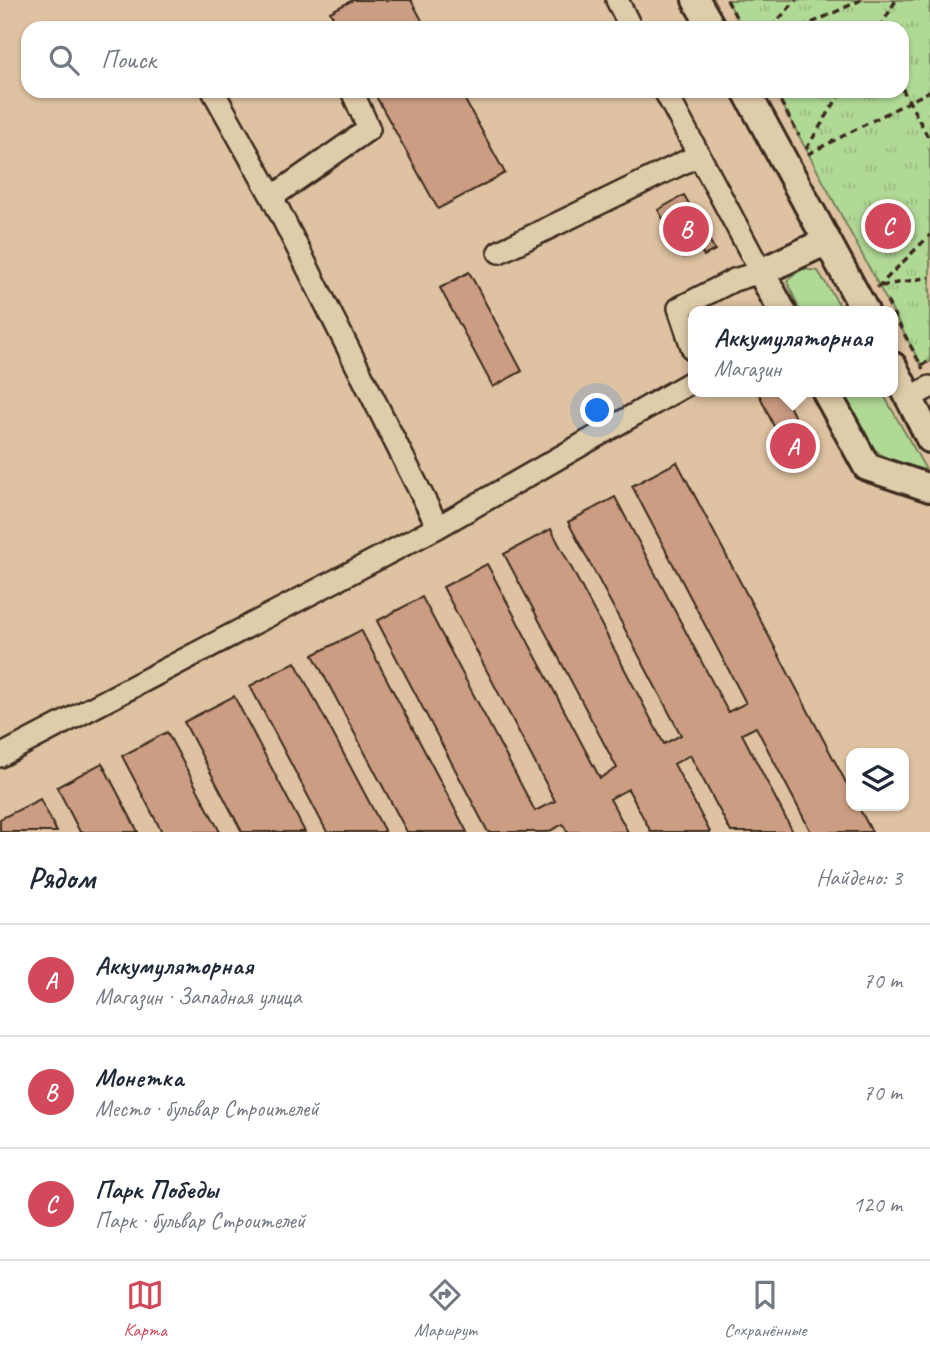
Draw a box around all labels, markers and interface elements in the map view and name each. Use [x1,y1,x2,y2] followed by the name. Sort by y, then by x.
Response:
[21,21,909,98] search box
[45,41,83,79] icon: search
[101,43,156,76] text: Поиск
[865,200,911,252] pin: C
[663,203,709,255] pin: B
[688,306,898,397] popup
[714,321,872,354] text: Аккумуляторная
[714,354,781,383] text: Магазин
[580,393,614,427] your location
[770,420,816,472] pin: A
[846,748,909,811] map controls
[846,748,909,811] button: layers
[28,859,95,897] text: Рядом
[816,863,902,892] text: Найдено: 3
[95,949,253,982] text: Аккумуляторная
[45,966,57,995] text: A
[863,966,902,995] text: 70 m
[95,982,301,1011] text: Магазин · Западная улица
[95,1061,183,1094] text: Монетка
[45,1078,57,1107] text: B
[863,1078,902,1107] text: 70 m
[95,1094,319,1123] text: Место · бульвар Строителей
[95,1173,218,1206] text: Парк Победы
[46,1190,56,1219] text: C
[853,1190,902,1219] text: 120 m
[95,1206,305,1235] text: Парк · бульвар Строителей
[124,1276,167,1342] tab: Карта
[414,1276,477,1342] tab: Маршрут
[724,1276,806,1342] tab: Сохранённые

